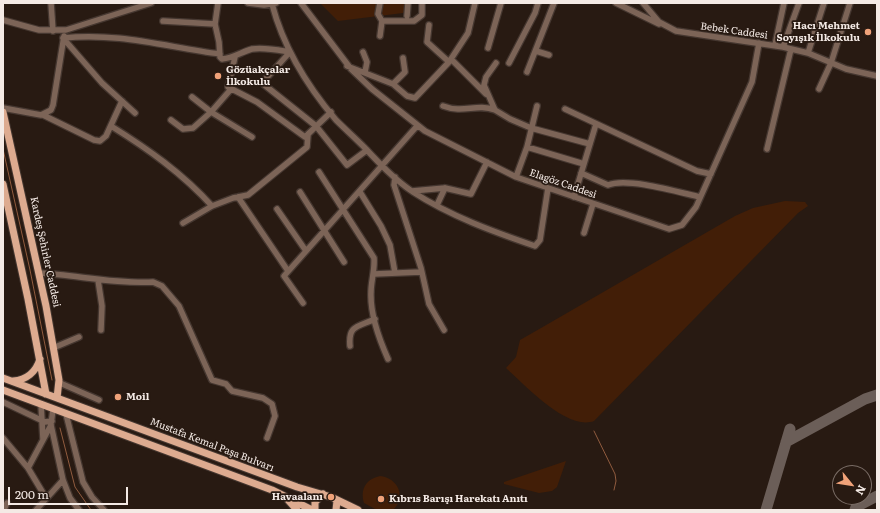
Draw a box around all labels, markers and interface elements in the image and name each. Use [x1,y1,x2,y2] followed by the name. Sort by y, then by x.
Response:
[700,20,768,42] street label: Bebek Caddesi
[777,20,860,44] place label: Hacı Mehmet Soyışık İlkokulu
[863,27,873,37] marker: Hacı Mehmet Soyışık İlkokulu
[226,64,290,88] place label: Gözüakçalar İlkokulu
[213,71,223,81] marker: Gözüakçalar İlkokulu
[528,167,598,201] street label: Elagöz Caddesi
[27,196,63,308] street label: Kardeş Şehirler Caddesi
[126,391,149,403] place label: Moil
[113,392,123,402] marker: Moil
[148,416,276,474] street label: Mustafa Kemal Paşa Bulvarı
[832,465,872,505] north arrow
[10,479,130,505] scale bar
[852,482,871,498] text: N
[15,485,49,503] text: 200 m
[272,491,323,503] place label: Havaalanı
[326,492,336,502] marker: Havaalanı
[389,493,528,505] place label: Kıbrıs Barışı Harekatı Anıtı
[376,494,386,504] marker: Kıbrıs Barışı Harekatı Anıtı

